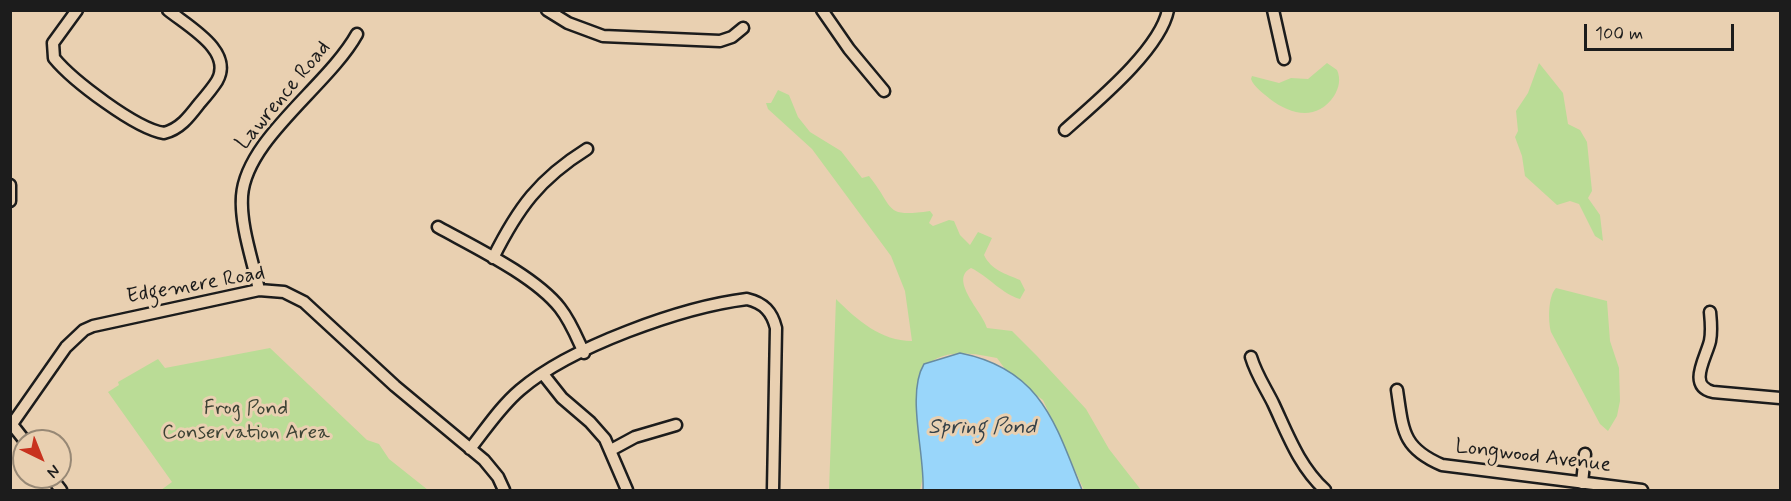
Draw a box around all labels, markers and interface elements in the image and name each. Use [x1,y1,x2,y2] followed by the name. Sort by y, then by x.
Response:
[1587,12,1737,50] scale bar
[1595,22,1643,46] text: 100 m
[231,36,337,156] street label: Lawrence Road
[125,261,267,311] street label: Edgemere Road
[162,397,330,447] park label: Frog Pond Conservation Area
[928,415,1036,441] water label: Spring Pond
[12,429,72,489] north arrow
[1454,435,1612,479] street label: Longwood Avenue
[42,460,64,482] text: N

